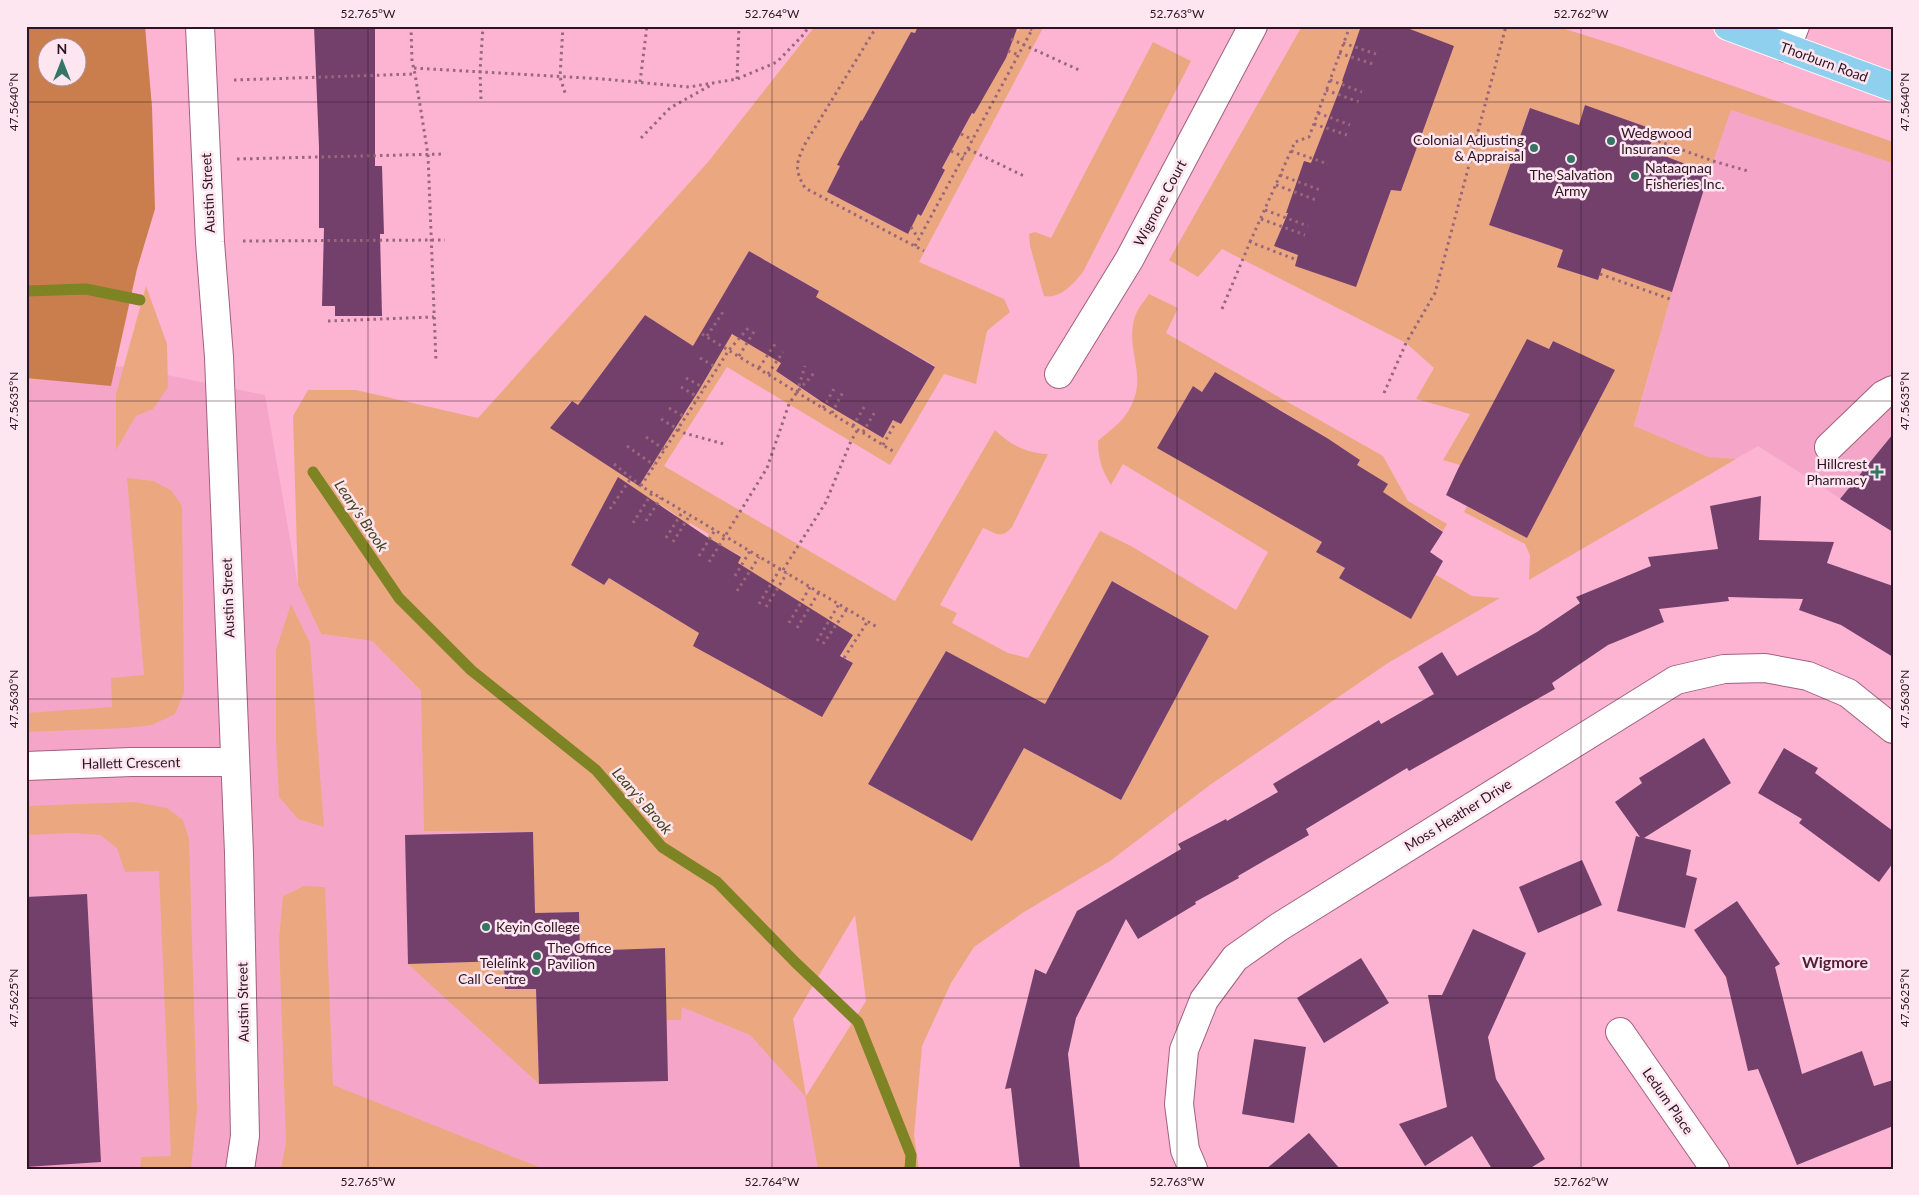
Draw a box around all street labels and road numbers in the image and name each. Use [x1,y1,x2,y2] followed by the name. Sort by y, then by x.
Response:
[1778,38,1870,85] street label: Thorburn Road
[197,153,218,233] street label: Austin Street
[1130,157,1189,249] street label: Wigmore Court
[218,558,237,638] street label: Austin Street
[81,753,181,772] street label: Hallett Crescent
[1401,775,1514,854] street label: Moss Heather Drive
[233,962,252,1042] street label: Austin Street
[1639,1064,1698,1137] street label: Ledum Place

